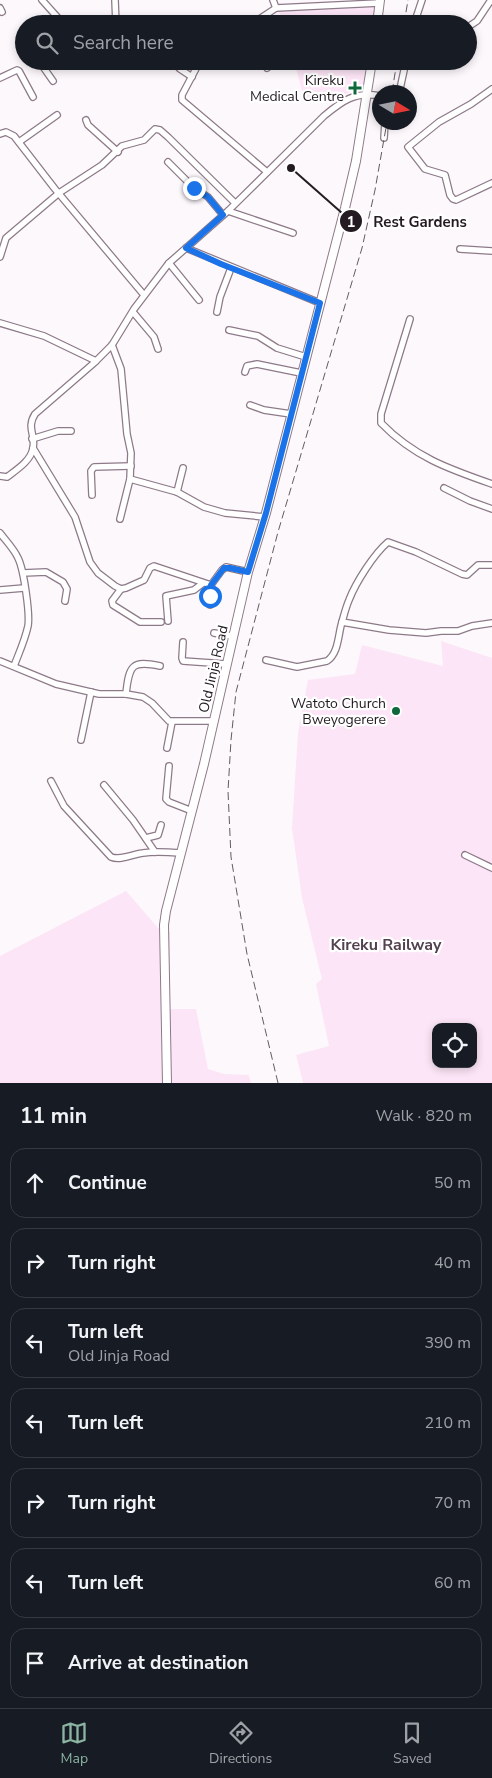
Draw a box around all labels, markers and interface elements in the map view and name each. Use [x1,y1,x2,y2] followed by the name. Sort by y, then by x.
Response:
[15,15,477,70] search box
[33,29,61,57] icon: search
[73,30,174,56] text: Search here
[250,71,344,106] place label: Kireku Medical Centre
[348,81,362,95] marker: Kireku Medical Centre
[372,85,417,130] north arrow
[183,177,206,200] route end
[338,206,477,236] callout: Rest Gardens
[346,212,356,232] text: 1
[373,212,467,232] text: Rest Gardens
[199,585,222,608] route start
[194,624,233,715] street label: Old Jinja Road
[291,694,386,729] place label: Watoto Church Bweyogerere
[390,705,402,717] marker: Watoto Church Bweyogerere
[331,934,442,956] district label: Kireku Railway
[432,1023,477,1068] map controls
[432,1023,477,1068] button: locate
[20,1102,87,1130] text: 11 min
[376,1105,472,1127] text: Walk · 820 m
[21,1169,49,1197] icon: ahead
[68,1170,147,1196] text: Continue
[434,1172,471,1194] text: 50 m
[21,1249,49,1277] icon: right
[68,1250,155,1276] text: Turn right
[434,1252,471,1274] text: 40 m
[68,1319,143,1345] text: Turn left
[21,1329,49,1357] icon: left
[424,1332,471,1354] text: 390 m
[68,1345,170,1367] text: Old Jinja Road
[21,1409,49,1437] icon: left
[68,1410,143,1436] text: Turn left
[424,1412,471,1434] text: 210 m
[21,1489,49,1517] icon: right
[68,1490,155,1516] text: Turn right
[434,1492,471,1514] text: 70 m
[21,1569,49,1597] icon: left
[68,1570,143,1596] text: Turn left
[434,1572,471,1594] text: 60 m
[21,1649,49,1677] icon: arrive
[68,1650,249,1676] text: Arrive at destination
[60,1719,88,1768] tab: Map
[209,1719,272,1768] tab: Directions
[393,1719,432,1768] tab: Saved

